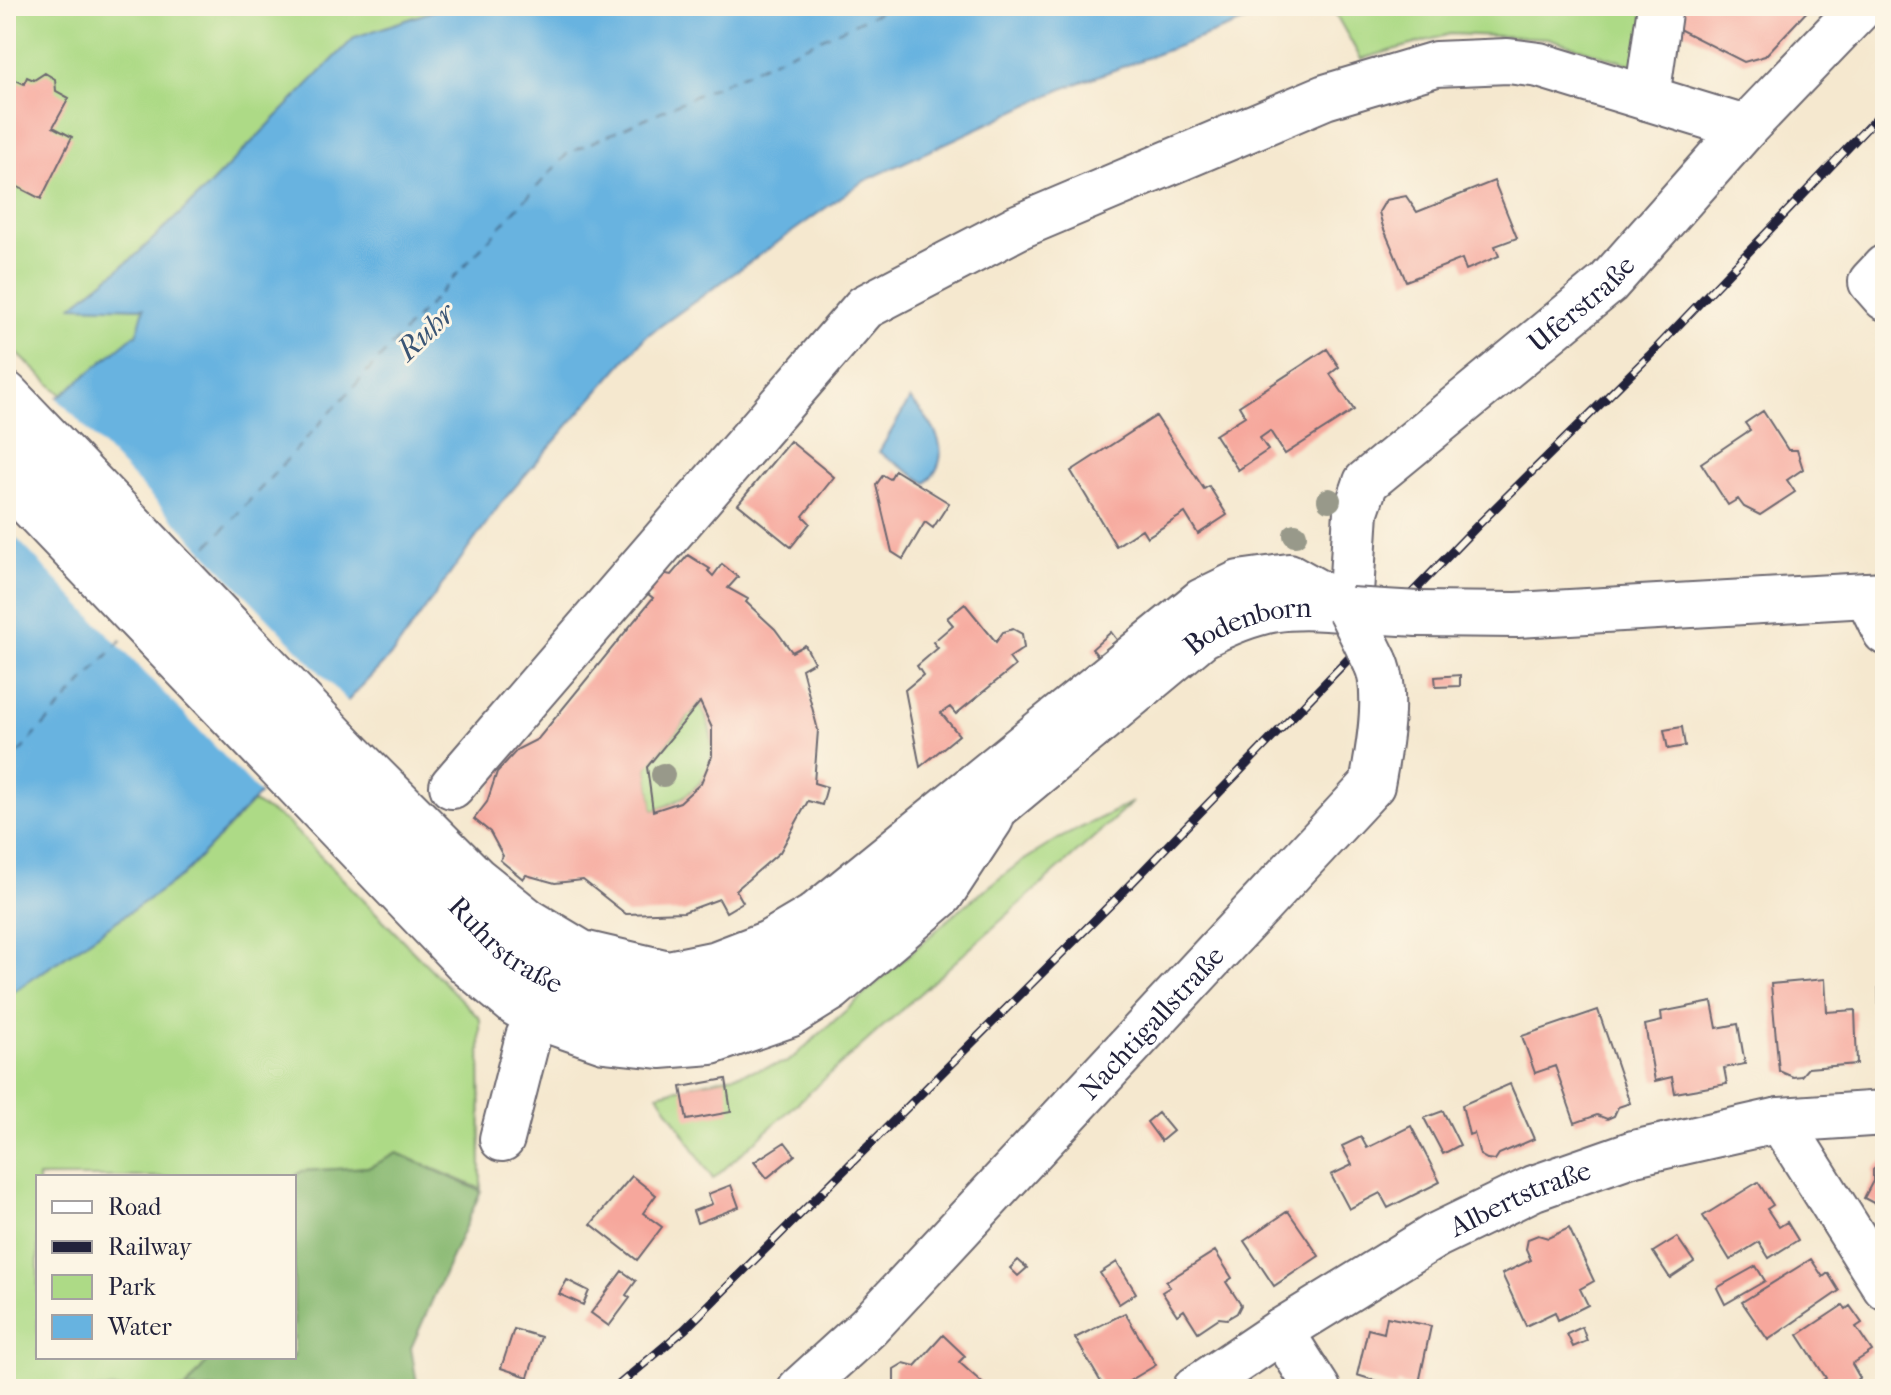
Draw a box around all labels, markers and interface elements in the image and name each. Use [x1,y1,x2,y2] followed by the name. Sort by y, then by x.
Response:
[1521,248,1641,359] street label: Uferstraße
[388,294,464,369] water label: Ruhr
[1176,590,1312,661] street label: Bodenborn
[442,889,568,1000] street label: Ruhrstraße
[1072,939,1231,1106] street label: Nachtigallstraße
[1443,1153,1595,1243] street label: Albertstraße
[36,1175,296,1359] legend
[108,1193,162,1221] text: Road
[108,1233,193,1261] text: Railway
[108,1273,156,1301] text: Park
[107,1313,172,1341] text: Water

